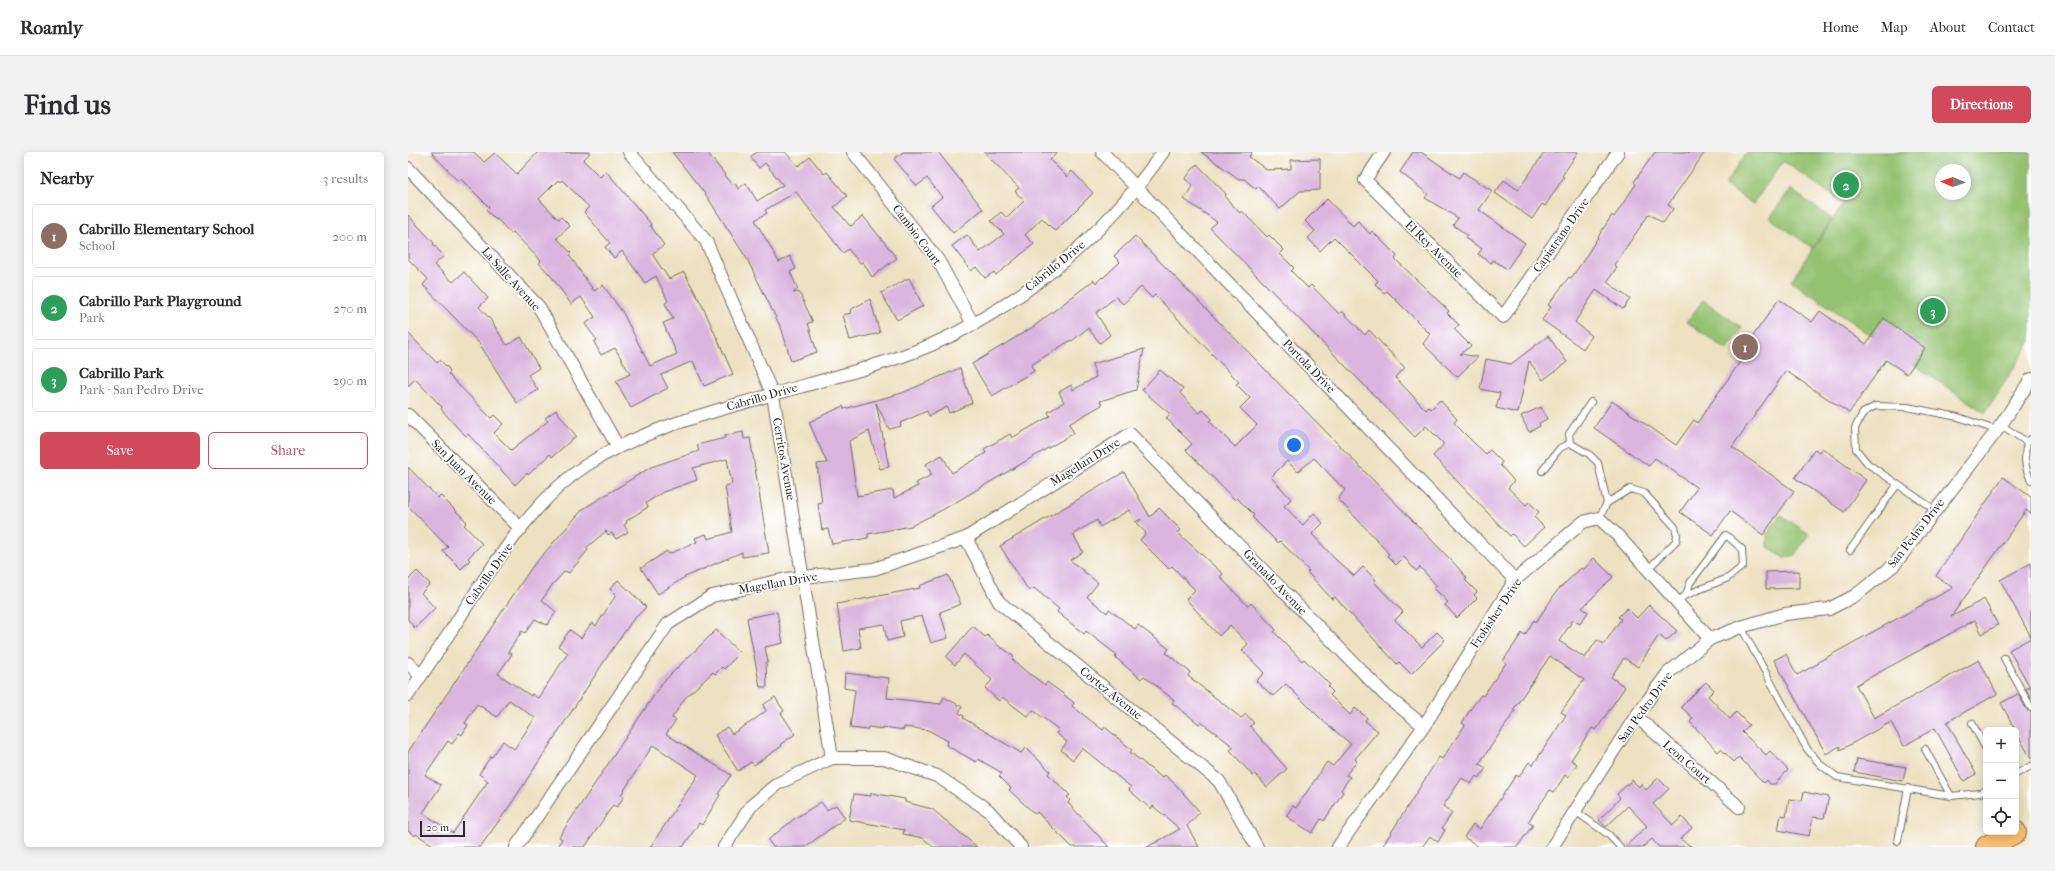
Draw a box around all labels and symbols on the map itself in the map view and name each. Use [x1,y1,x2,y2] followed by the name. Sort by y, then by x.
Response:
[1935,164,1971,200] north arrow
[1833,170,1859,200] pin: 2
[1530,195,1592,275] street label: Capistrano Drive
[890,202,945,269] street label: Cambio Court
[1402,217,1466,281] street label: El Rey Avenue
[1022,238,1088,294] street label: Cabrillo Drive
[479,244,543,314] street label: La Salle Avenue
[1920,296,1946,326] pin: 3
[1732,332,1758,362] pin: 1
[1280,336,1338,396] street label: Portola Drive
[725,380,799,414] street label: Cabrillo Drive
[770,417,798,502] street label: Cerritos Avenue
[1047,435,1123,489] street label: Magellan Drive
[1284,435,1304,455] your location
[429,437,499,507] street label: San Juan Avenue
[1885,496,1947,570] street label: San Pedro Drive
[462,540,516,608] street label: Cabrillo Drive
[1240,546,1310,618] street label: Granado Avenue
[737,569,819,597] street label: Magellan Drive
[1467,575,1525,651] street label: Frobisher Drive
[1077,664,1145,722] street label: Cortez Avenue
[1615,669,1675,745] street label: San Pedro Drive
[1660,737,1714,787] street label: Leon Court
[420,819,465,838] scale bar

